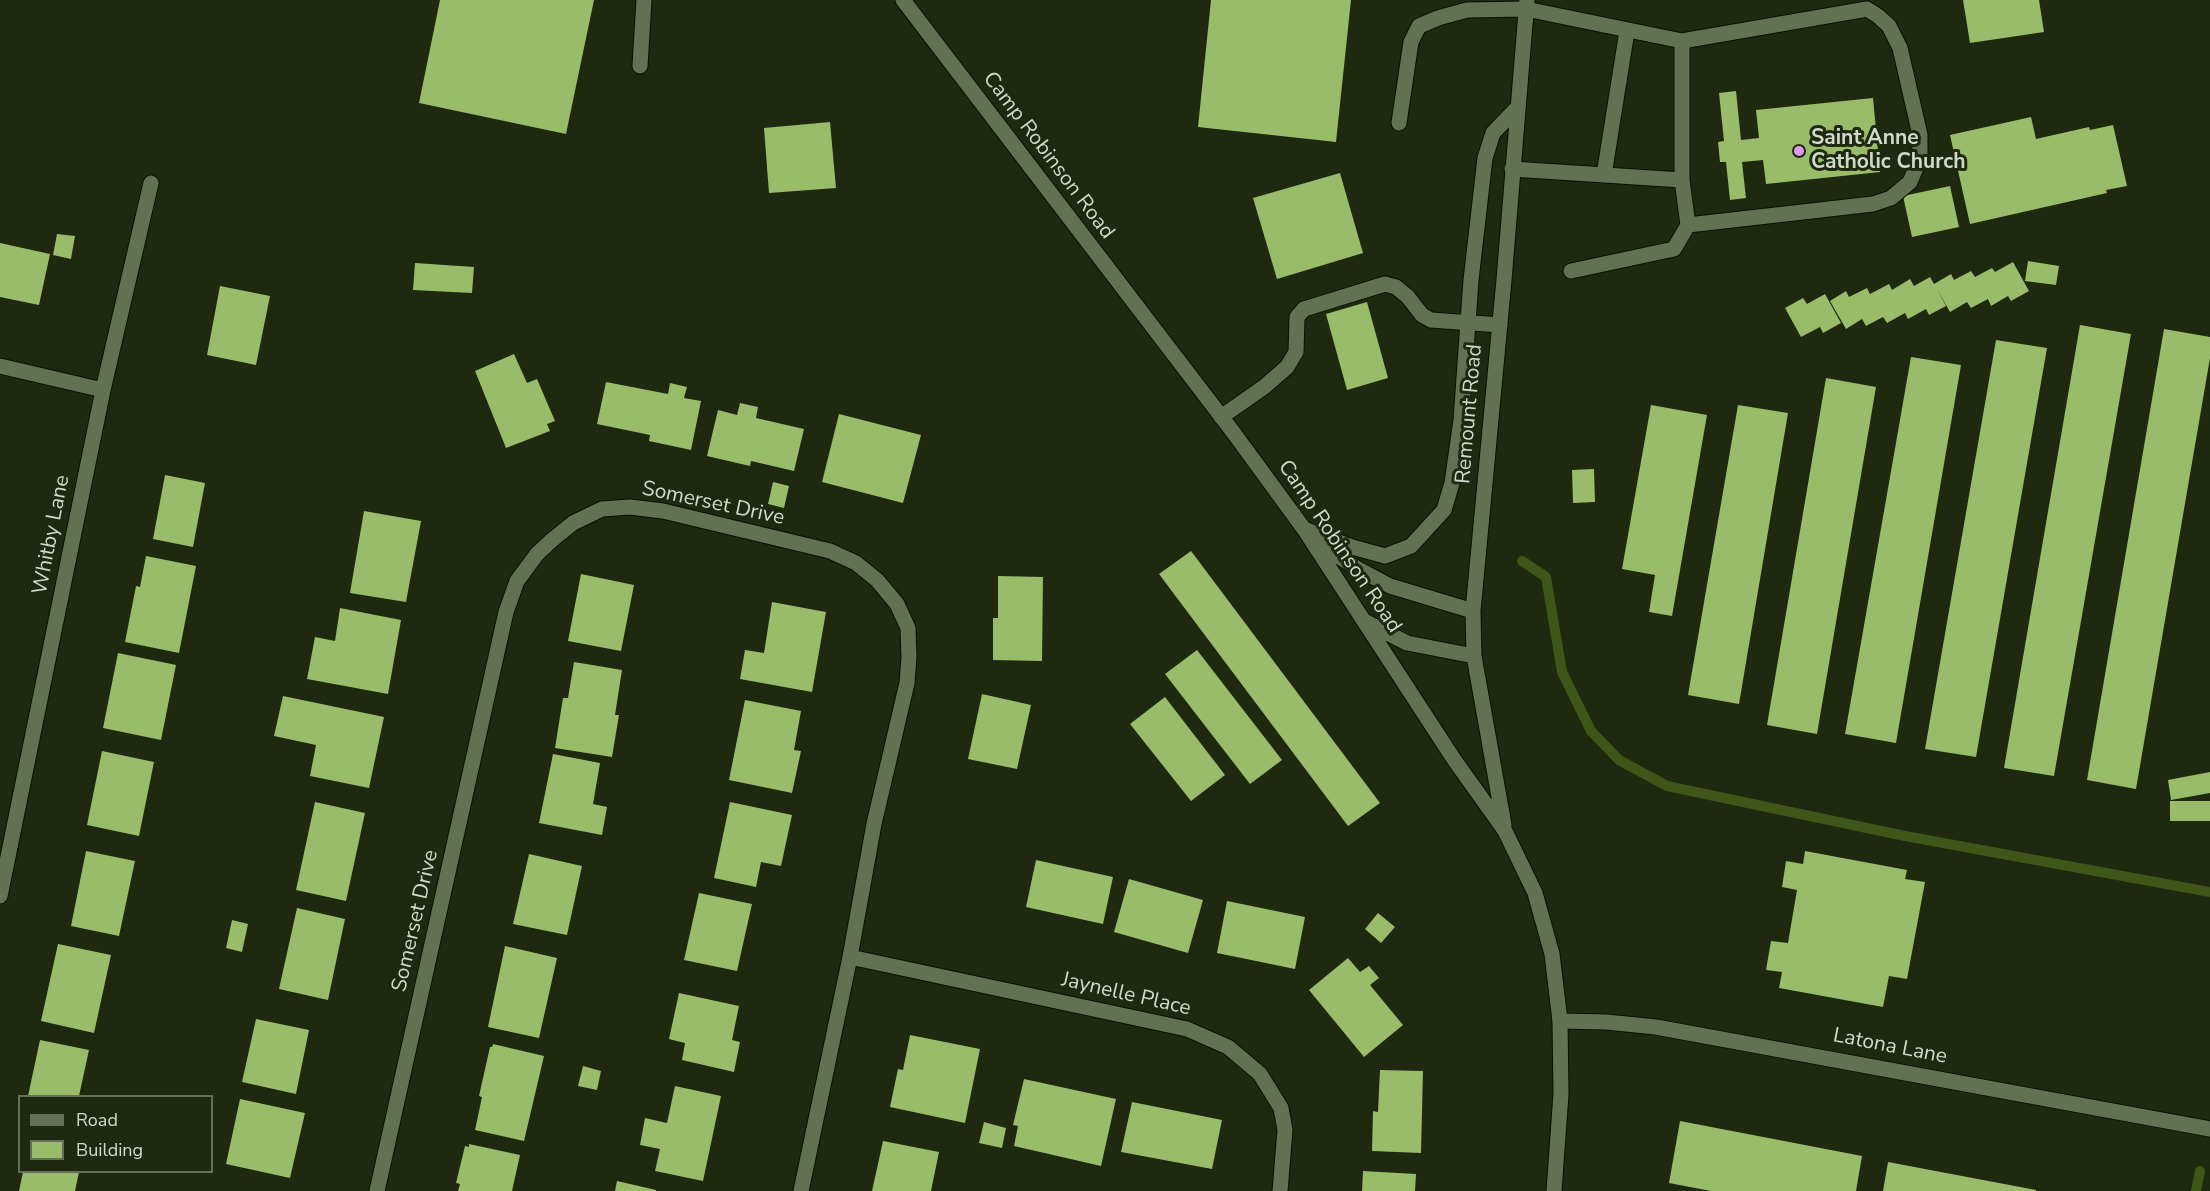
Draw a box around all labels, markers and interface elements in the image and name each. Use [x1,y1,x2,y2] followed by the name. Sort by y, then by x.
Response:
[977,67,1119,245] street label: Camp Robinson Road
[1811,126,1965,176] place label: Saint Anne Catholic Church
[1792,144,1806,158] marker: Saint Anne Catholic Church
[1451,343,1489,485] street label: Remount Road
[1272,456,1406,638] street label: Camp Robinson Road
[28,473,76,597] street label: Whitby Lane
[639,477,787,531] street label: Somerset Drive
[387,848,445,994] street label: Somerset Drive
[1059,968,1193,1022] street label: Jaynelle Place
[1831,1024,1949,1070] street label: Latona Lane
[18,1095,213,1173] legend
[76,1108,118,1132] text: Road
[76,1138,143,1162] text: Building

